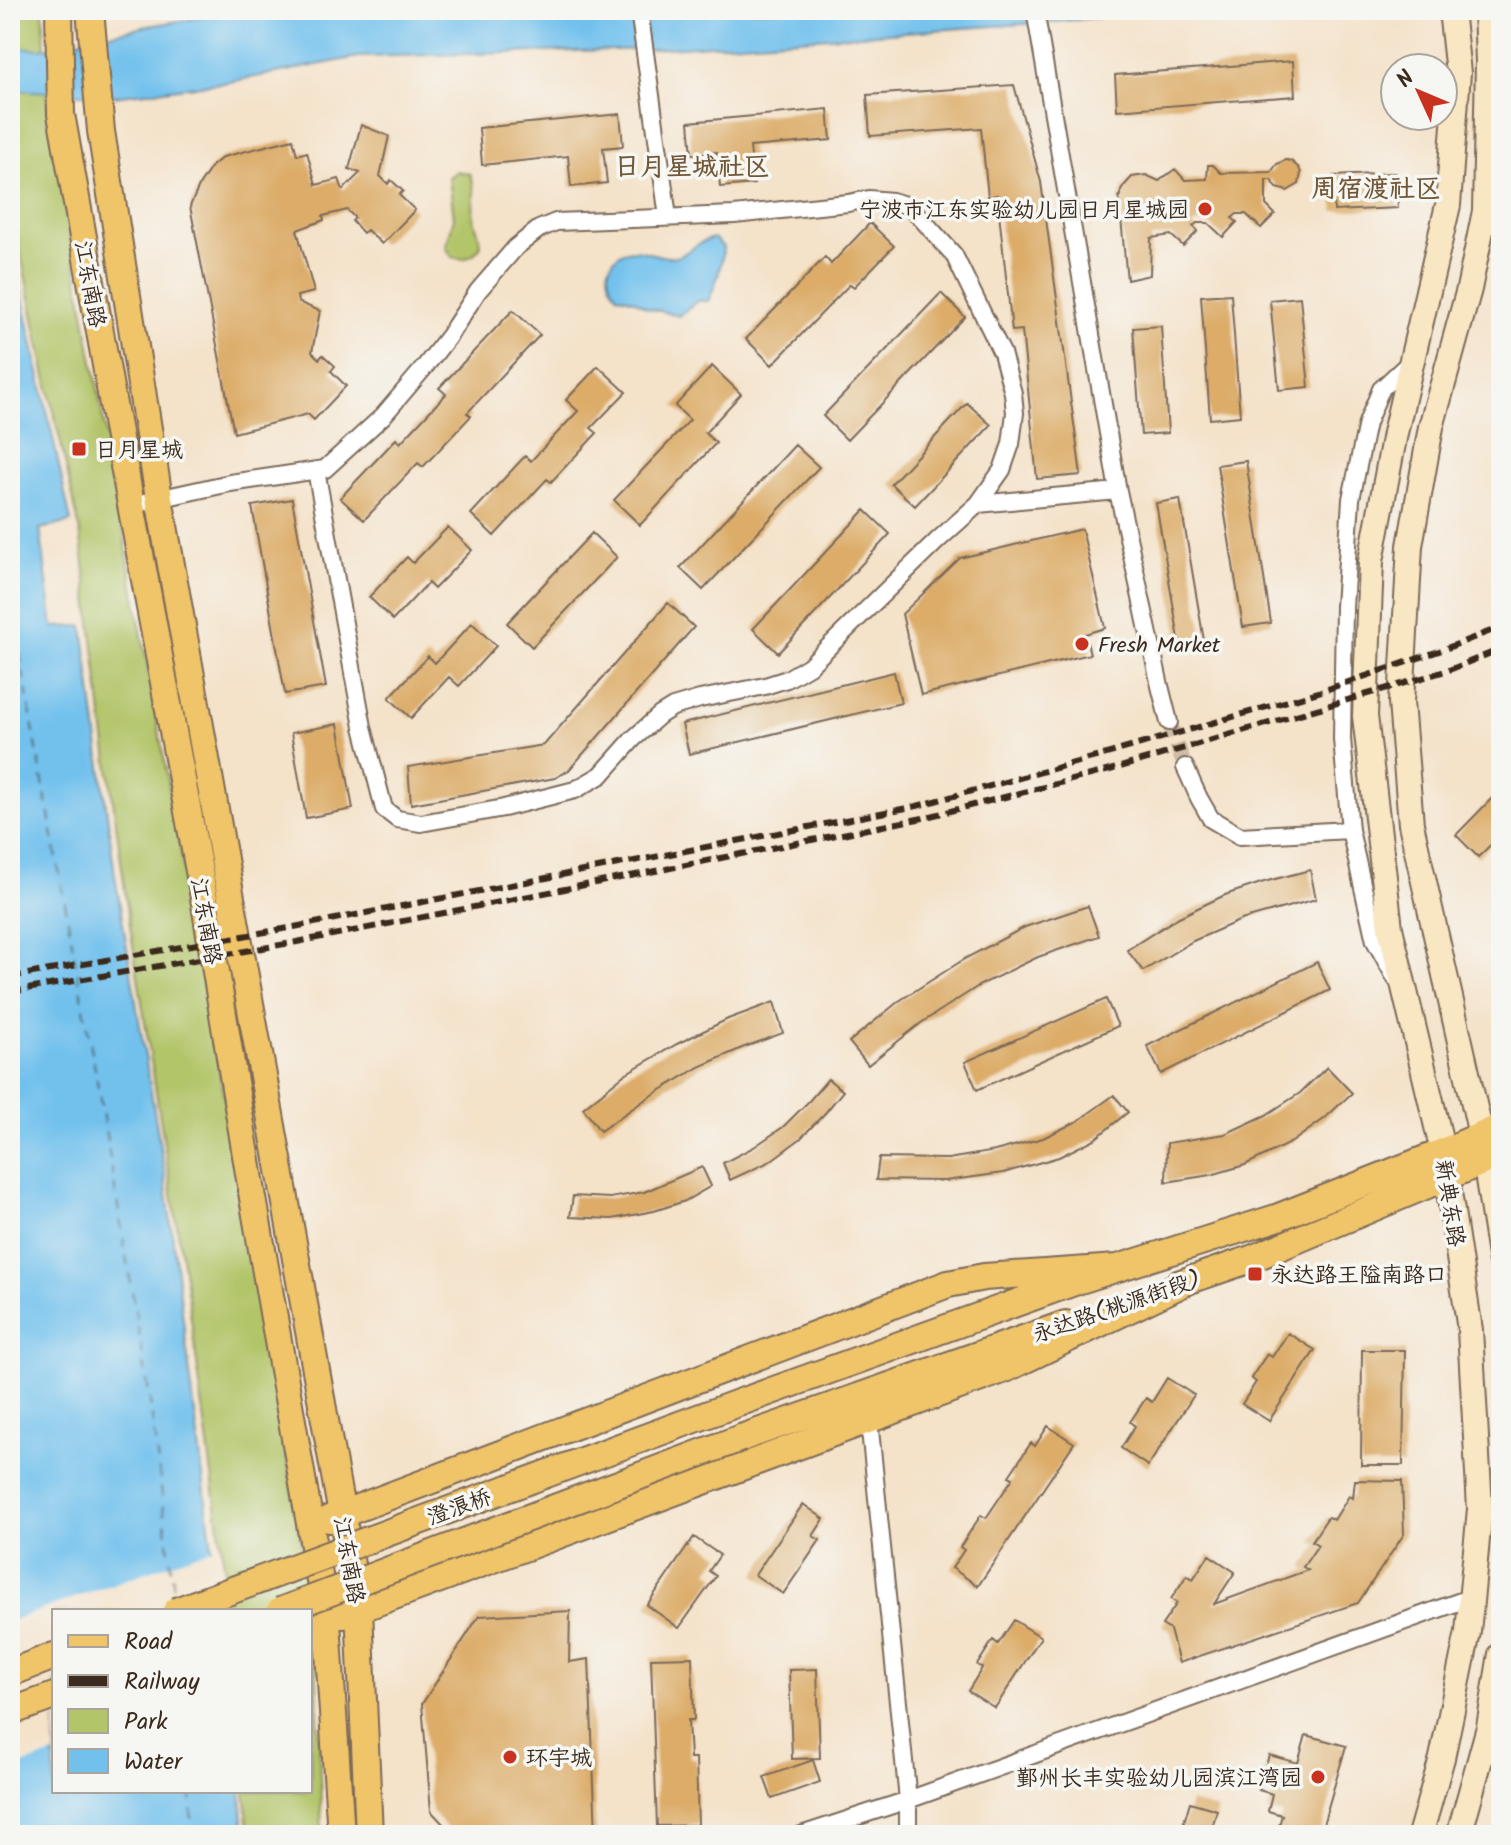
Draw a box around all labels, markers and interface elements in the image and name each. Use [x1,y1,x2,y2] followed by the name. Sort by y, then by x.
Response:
[1379,52,1459,132] north arrow
[1389,63,1424,97] text: N
[614,147,770,189] district label: 日月星城社区
[1311,169,1441,211] district label: 周宿渡社区
[859,194,1189,229] place label: 宁波市江东实验幼儿园日月星城园
[1196,200,1214,218] marker: 宁波市江东实验幼儿园日月星城园
[64,238,113,331] street label: 江东南路
[95,434,183,469] place label: 日月星城
[70,440,88,458] marker: 日月星城
[1098,629,1221,664] place label: Fresh Market
[1073,635,1091,653] marker: Fresh Market
[180,875,229,968] street label: 江东南路
[1424,1157,1473,1250] street label: 新典东路
[1271,1259,1447,1294] place label: 永达路王隘南路口
[1028,1263,1206,1354] street label: 永达路(桃源街段)
[1246,1265,1264,1283] marker: 永达路王隘南路口
[423,1481,497,1536] street label: 澄浪桥
[323,1514,372,1607] street label: 江东南路
[52,1609,312,1793] legend
[124,1623,173,1662] text: Road
[124,1663,200,1702] text: Railway
[124,1703,168,1742] text: Park
[526,1742,592,1777] place label: 环宇城
[124,1743,184,1782] text: Water
[501,1748,519,1766] marker: 环宇城
[1016,1762,1302,1797] place label: 鄞州长丰实验幼儿园滨江湾园
[1309,1768,1327,1786] marker: 鄞州长丰实验幼儿园滨江湾园

